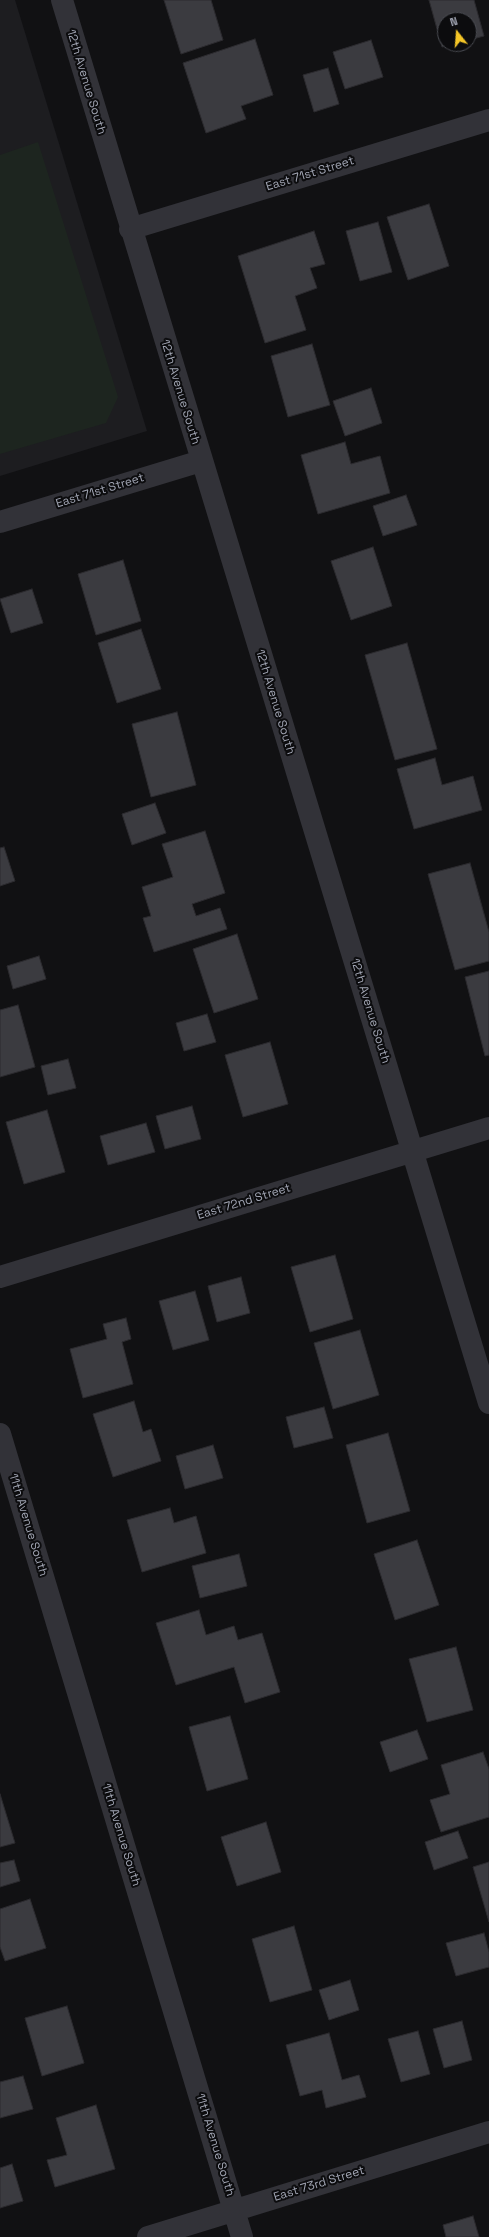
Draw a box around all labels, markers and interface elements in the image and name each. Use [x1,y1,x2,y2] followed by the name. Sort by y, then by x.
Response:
[437,12,477,52] north arrow
[448,14,459,29] text: N
[63,28,109,136] street label: 12th Avenue South
[264,154,356,194] street label: East 71st Street
[157,338,203,446] street label: 12th Avenue South
[54,471,146,511] street label: East 71st Street
[252,648,298,756] street label: 12th Avenue South
[347,957,393,1065] street label: 12th Avenue South
[195,1181,293,1223] street label: East 72nd Street
[6,1472,50,1578] street label: 11th Avenue South
[99,1782,143,1888] street label: 11th Avenue South
[193,2092,237,2198] street label: 11th Avenue South
[272,2163,366,2205] street label: East 73rd Street

